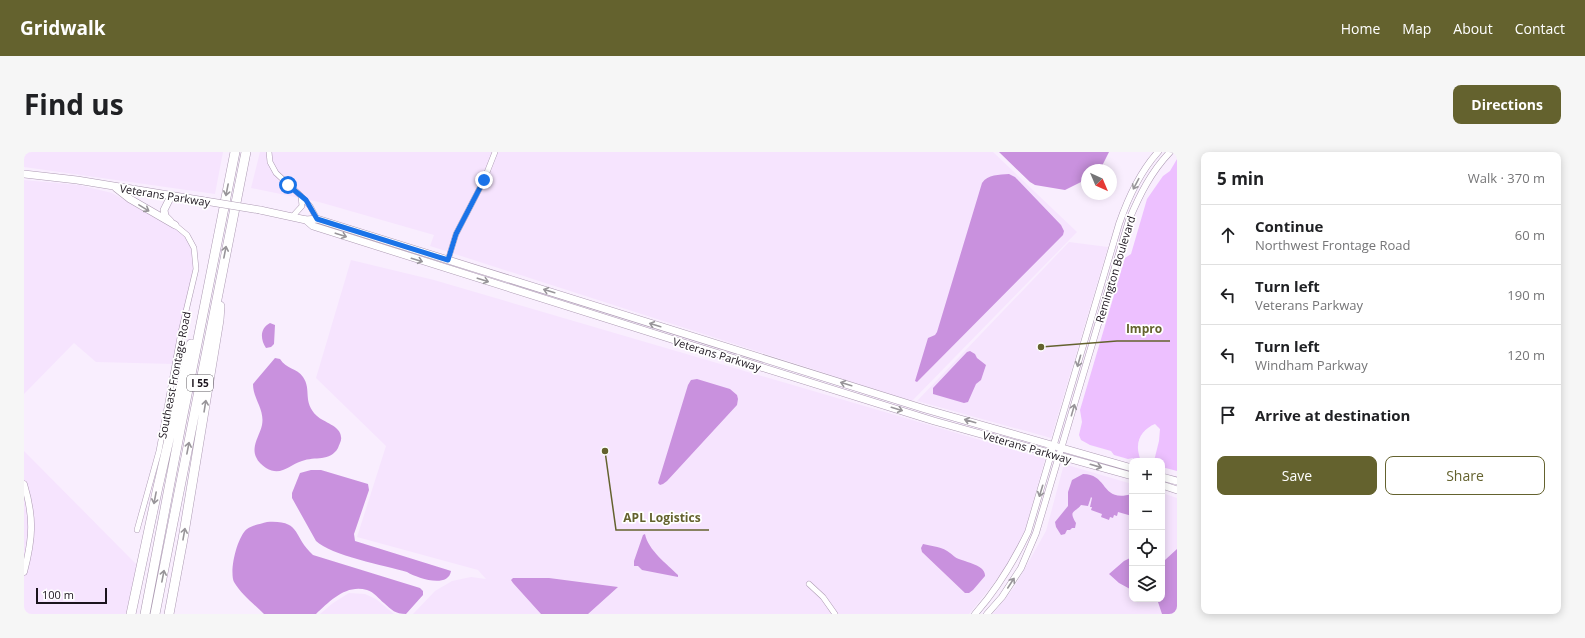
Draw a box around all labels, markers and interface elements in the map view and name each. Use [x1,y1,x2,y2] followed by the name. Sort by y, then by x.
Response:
[20,15,106,41] text: Gridwalk
[1341,19,1380,38] text: Home
[1402,19,1431,38] text: Map
[1453,19,1493,38] text: About
[1515,19,1565,38] text: Contact
[24,85,124,123] text: Find us
[1453,85,1561,124] button: Directions
[1081,164,1117,200] north arrow
[1217,167,1264,190] text: 5 min
[1468,169,1545,187] text: Walk · 370 m
[475,171,493,189] route end
[279,176,297,194] route start
[1131,178,1139,190] one-way arrow
[119,180,212,210] street label: Veterans Parkway
[223,183,231,196] one-way arrow
[138,204,150,212] one-way arrow
[1092,214,1138,324] street label: Remington Boulevard
[1255,216,1323,236] text: Continue
[1217,224,1239,246] icon: ahead
[1515,226,1545,244] text: 60 m
[334,232,347,239] one-way arrow
[1255,236,1411,254] text: Northwest Frontage Road
[222,246,230,259] one-way arrow
[410,257,423,264] one-way arrow
[1255,276,1320,296] text: Turn left
[477,277,489,285] one-way arrow
[1217,284,1239,306] icon: left
[1507,286,1545,304] text: 190 m
[543,287,555,295] one-way arrow
[1255,296,1363,314] text: Veterans Parkway
[154,310,194,440] street label: Southeast Frontage Road
[1117,317,1170,341] callout: Impro
[1126,320,1162,337] text: Impro
[649,321,662,328] one-way arrow
[671,333,763,375] street label: Veterans Parkway
[1255,336,1320,356] text: Turn left
[1217,344,1239,366] icon: left
[1507,346,1545,364] text: 120 m
[1075,354,1082,367] one-way arrow
[1255,356,1368,374] text: Windham Parkway
[187,375,213,391] road number: I 55
[839,380,852,387] one-way arrow
[202,400,210,413] one-way arrow
[1070,403,1077,416] one-way arrow
[1217,404,1239,426] icon: arrive
[1255,405,1410,425] text: Arrive at destination
[891,406,904,413] one-way arrow
[964,417,977,425] one-way arrow
[981,427,1073,467] street label: Veterans Parkway
[184,442,192,455] one-way arrow
[1217,456,1377,495] button: Save
[1385,456,1545,495] button: Share
[1129,458,1165,602] map controls
[1129,458,1165,494] button: +
[1089,463,1102,470] one-way arrow
[1037,484,1044,497] one-way arrow
[151,491,159,504] one-way arrow
[1129,494,1165,530] button: −
[616,506,709,530] callout: APL Logistics
[623,509,701,526] text: APL Logistics
[180,528,188,541] one-way arrow
[1129,530,1165,566] button: locate
[1129,566,1165,602] button: layers
[159,570,167,583] one-way arrow
[1007,578,1015,589] one-way arrow
[36,586,107,605] scale bar
[42,587,74,602] text: 100 m

